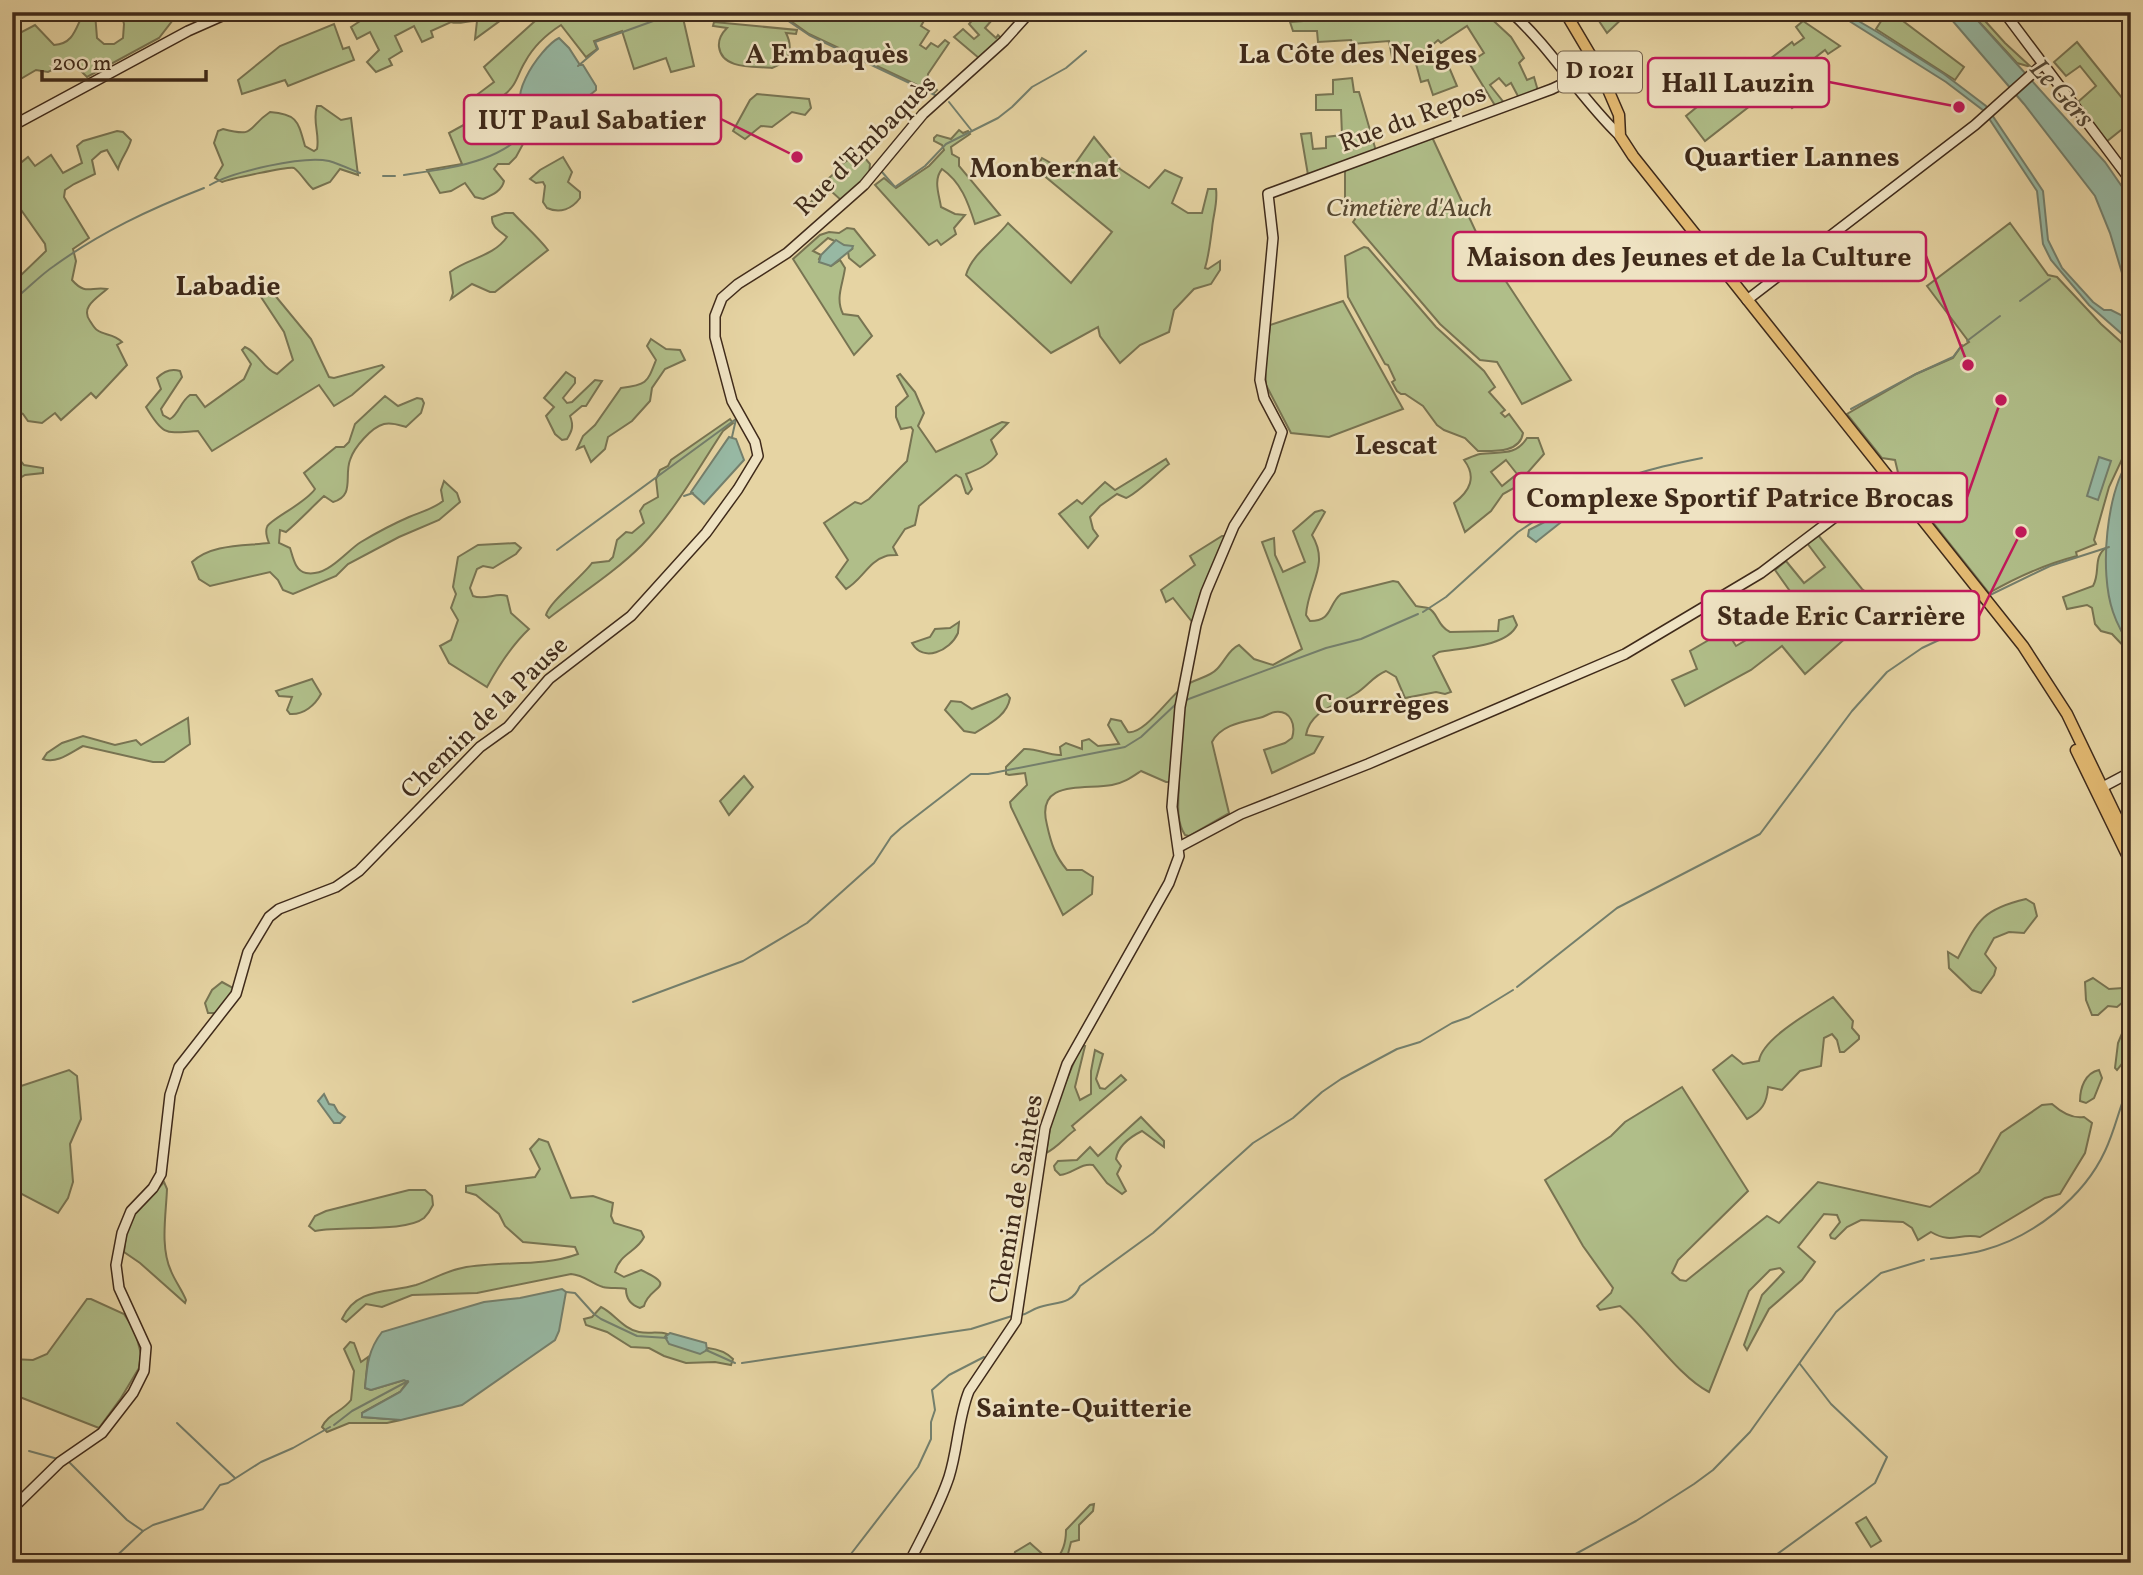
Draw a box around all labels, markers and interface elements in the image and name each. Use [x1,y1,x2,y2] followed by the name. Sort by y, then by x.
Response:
[745,36,909,75] district label: A Embaquès
[1238,36,1478,75] district label: La Côte des Neiges
[42,38,206,82] scale bar
[52,50,112,79] text: 200 m
[2020,51,2102,137] water label: Le Gers
[1558,52,1642,92] road number: D 1021
[1648,58,1829,107] callout: Hall Lauzin
[1661,65,1815,104] text: Hall Lauzin
[787,67,945,225] street label: Rue d'Embaquès
[1335,76,1491,162] street label: Rue du Repos
[464,95,721,144] callout: IUT Paul Sabatier
[478,102,706,141] text: IUT Paul Sabatier
[1684,139,1900,178] district label: Quartier Lannes
[969,150,1119,189] district label: Monbernat
[1326,191,1492,227] park label: Cimetière d'Auch
[1453,232,1926,281] callout: Maison des Jeunes et de la Culture
[1467,239,1911,278] text: Maison des Jeunes et de la Culture
[175,268,281,307] district label: Labadie
[1355,427,1437,466] district label: Lescat
[1514,473,1967,522] callout: Complexe Sportif Patrice Brocas
[1526,480,1954,519] text: Complexe Sportif Patrice Brocas
[1702,591,1979,640] callout: Stade Eric Carrière
[1717,598,1965,637] text: Stade Eric Carrière
[393,628,577,808] street label: Chemin de la Pause
[1315,686,1449,725] district label: Courrèges
[981,1092,1053,1306] street label: Chemin de Saintes
[976,1390,1192,1429] district label: Sainte-Quitterie

